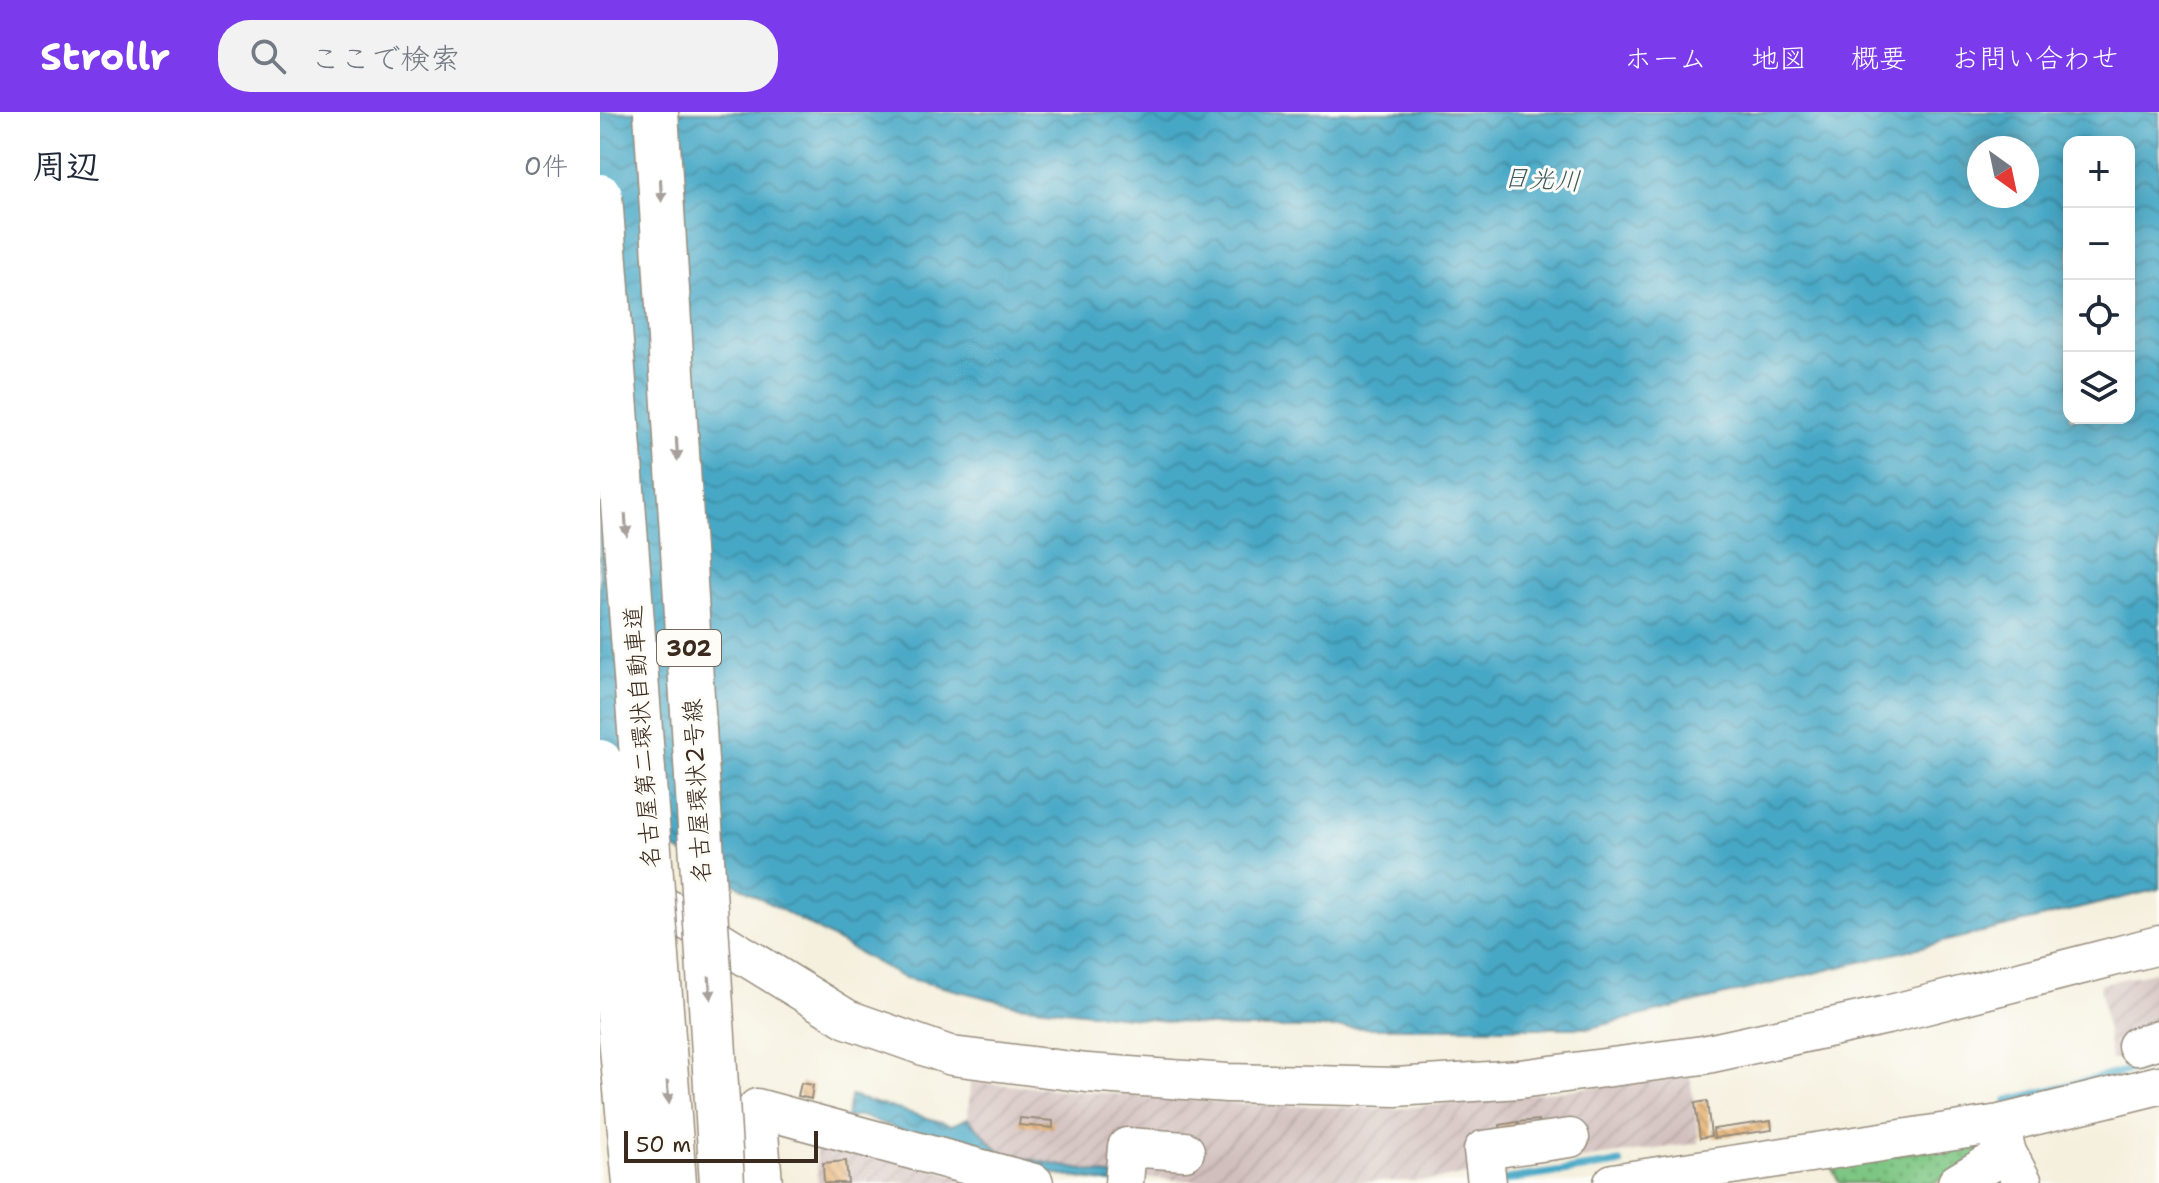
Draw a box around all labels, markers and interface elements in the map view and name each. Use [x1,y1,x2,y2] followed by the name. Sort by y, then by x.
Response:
[218,20,778,92] search box
[40,31,170,82] text: Strollr
[246,34,290,78] icon: search
[310,38,460,79] text: ここで検索
[1624,39,1707,77] text: ホーム
[1751,39,1807,77] text: 地図
[1851,39,1907,77] text: 概要
[1951,39,2119,77] text: お問い合わせ
[1967,136,2039,208] north arrow
[2063,136,2135,424] map controls
[2063,136,2135,208] button: +
[32,143,100,189] text: 周辺
[524,148,568,183] text: 0件
[1502,159,1582,198] water label: 日光川
[655,178,668,203] one-way arrow
[2063,208,2135,280] button: −
[2063,280,2135,352] button: locate
[2063,352,2135,424] button: layers
[671,437,684,462] one-way arrow
[620,513,633,538] one-way arrow
[617,604,667,870] street label: 名古屋第二環状自動車道
[657,630,721,666] road number: 302
[676,698,718,884] street label: 名古屋環状2号線
[703,976,716,1001] one-way arrow
[662,1080,675,1105] one-way arrow
[624,1127,818,1163] scale bar
[636,1130,691,1159] text: 50 m

